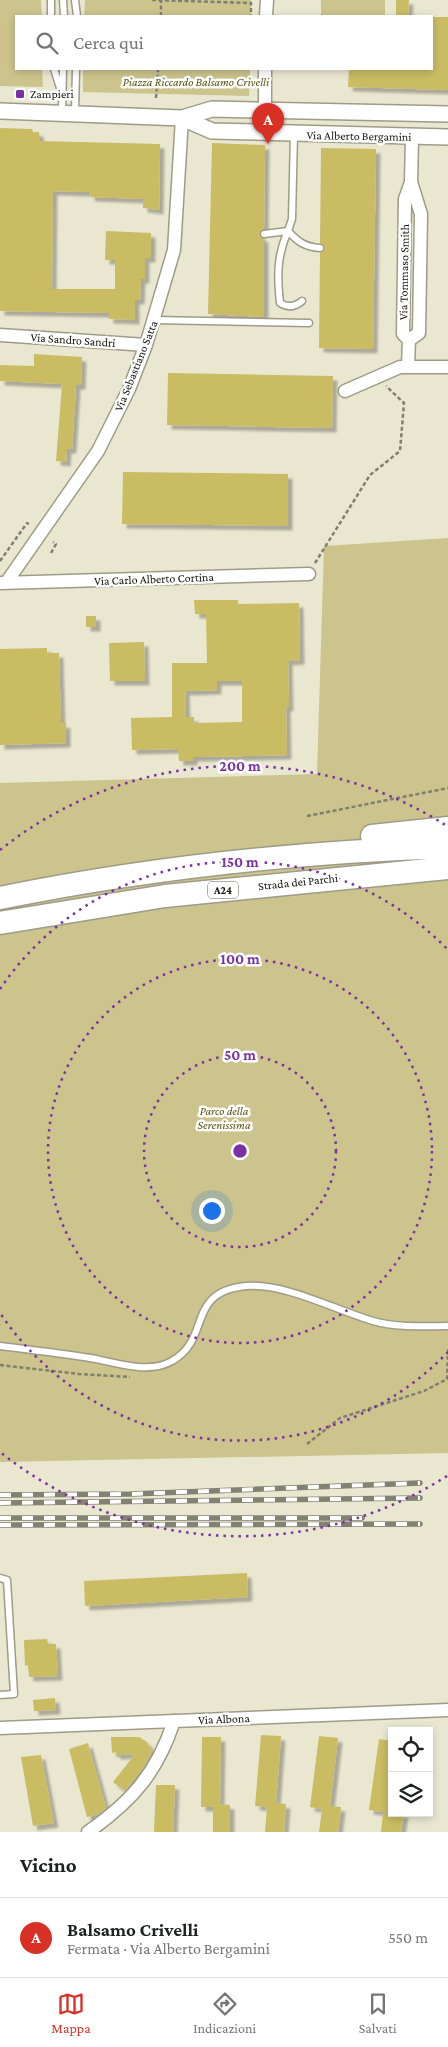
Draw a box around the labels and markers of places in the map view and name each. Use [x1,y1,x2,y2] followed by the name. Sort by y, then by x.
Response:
[30,87,74,101] place label: Zampieri
[14,88,26,100] marker: Zampieri
[252,103,284,144] pin: A
[231,1142,249,1160] centre of rings

